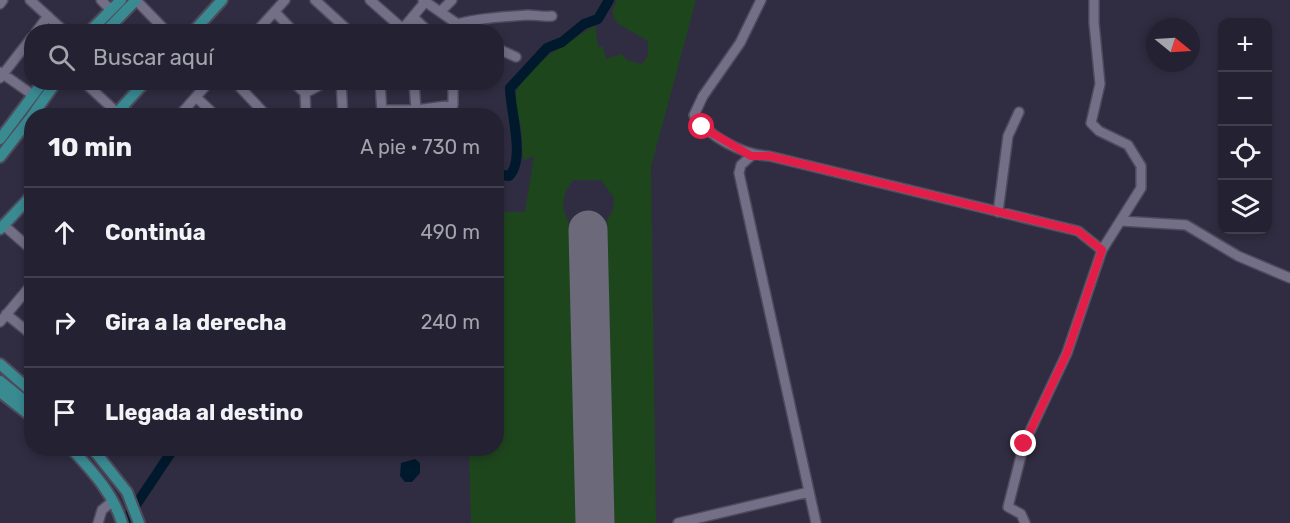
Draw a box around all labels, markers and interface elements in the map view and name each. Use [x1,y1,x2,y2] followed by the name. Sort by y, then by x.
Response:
[1146,18,1200,72] north arrow
[1218,18,1272,234] map controls
[1218,18,1272,72] button: +
[24,24,504,90] search box
[45,41,78,74] icon: search
[93,44,214,71] text: Buscar aquí
[1218,72,1272,126] button: −
[688,113,714,139] route start
[1218,126,1272,180] button: locate
[48,132,132,163] text: 10 min
[360,135,480,159] text: A pie · 730 m
[1218,180,1272,234] button: layers
[48,216,81,249] icon: ahead
[105,219,206,246] text: Continúa
[421,220,480,244] text: 490 m
[48,306,81,339] icon: right
[105,309,286,336] text: Gira a la derecha
[421,310,480,334] text: 240 m
[48,396,81,429] icon: arrive
[105,399,303,426] text: Llegada al destino
[1010,430,1036,456] route end

